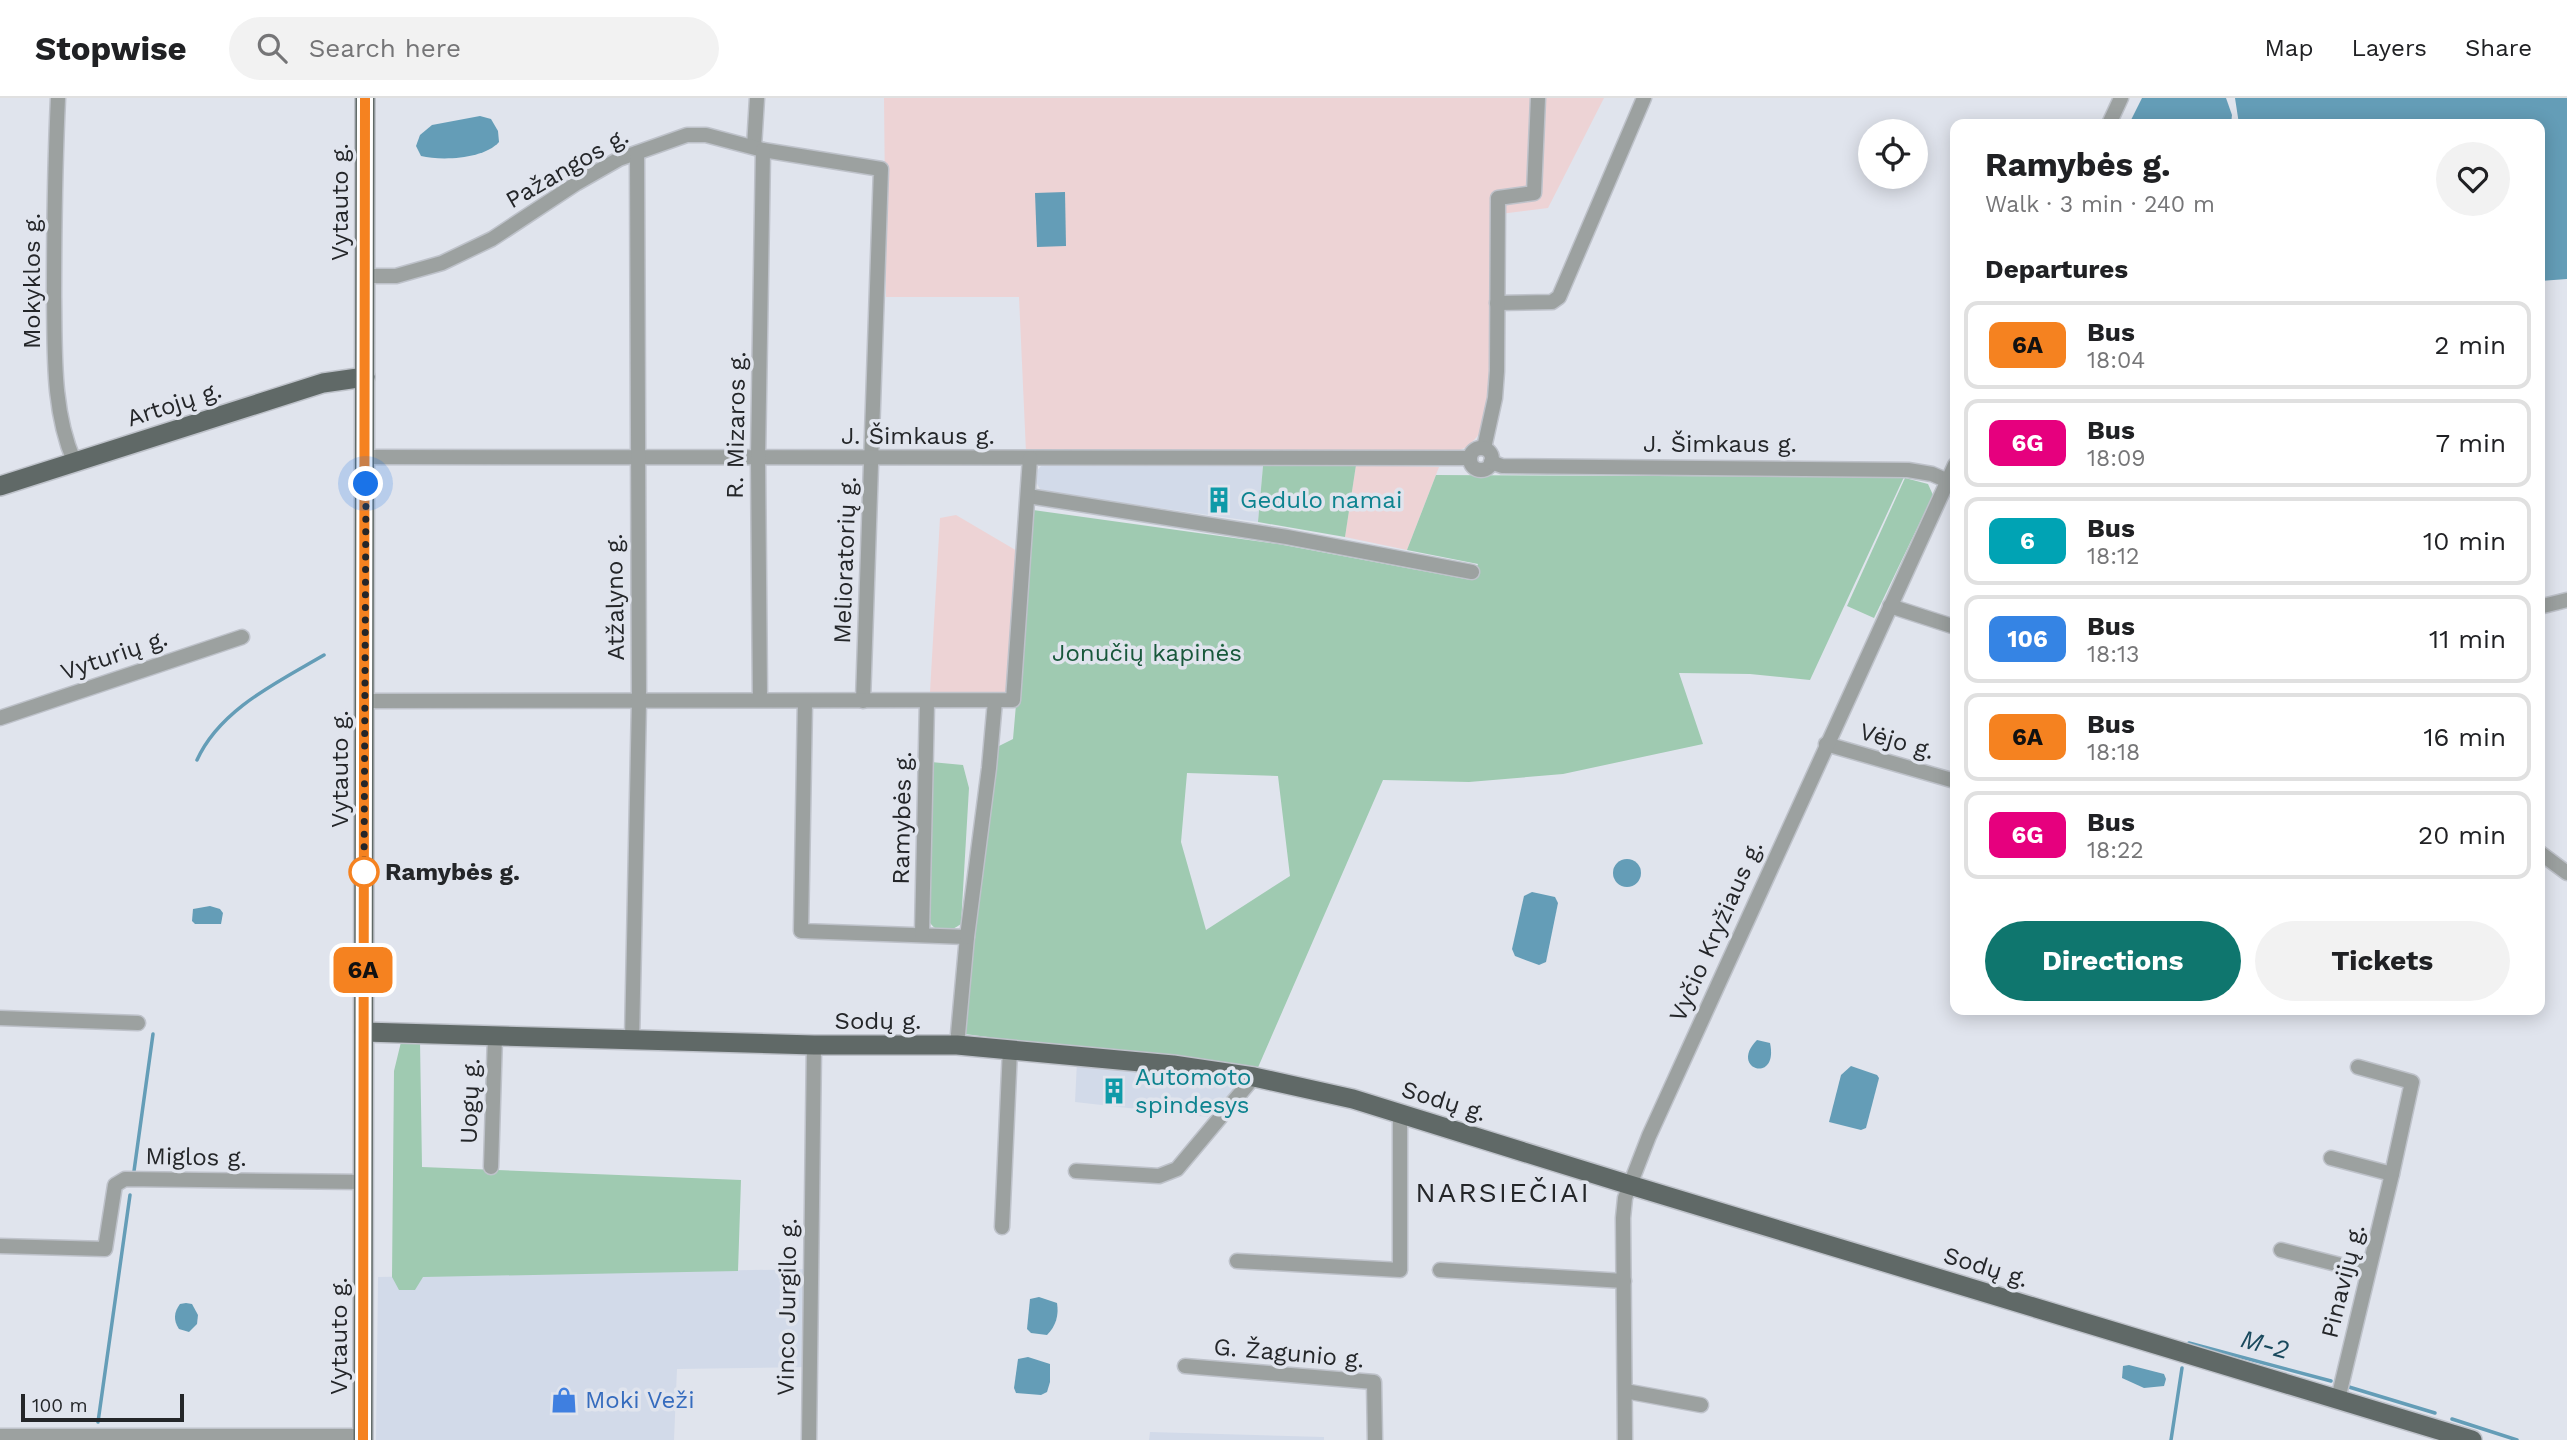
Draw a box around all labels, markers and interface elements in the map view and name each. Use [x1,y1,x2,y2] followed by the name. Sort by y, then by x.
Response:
[229,17,719,80] search box
[35,29,187,68] text: Stopwise
[253,29,291,67] icon: search
[309,33,461,63] text: Search here
[2265,34,2313,62] text: Map
[2351,34,2427,62] text: Layers
[2465,34,2532,62] text: Share
[1858,119,1928,189] map controls
[1858,119,1928,189] button: locate
[501,122,633,214] street label: Pažangos g.
[2436,142,2510,216] button: heart
[326,143,354,261] street label: Vytauto g.
[1985,145,2171,184] text: Ramybės g.
[1985,191,2215,218] text: Walk · 3 min · 240 m
[18,213,46,349] street label: Mokyklos g.
[1985,254,2128,284] text: Departures
[2087,317,2135,347] text: Bus
[2434,330,2506,360] text: 2 min
[2012,331,2043,359] text: 6A
[2087,347,2145,374] text: 18:04
[721,351,751,499] street label: R. Mizaros g.
[123,376,225,432] street label: Artojų g.
[2087,415,2135,445] text: Bus
[841,422,995,450] street label: J. Šimkaus g.
[2436,428,2506,458] text: 7 min
[2011,429,2044,457] text: 6G
[1643,430,1797,458] street label: J. Šimkaus g.
[2087,445,2145,472] text: 18:09
[348,466,383,501] your location
[828,476,862,644] street label: Melioratorių g.
[1204,485,1234,515] building icon: Gedulo namai
[1240,486,1402,514] place label: Gedulo namai
[2087,513,2135,543] text: Bus
[2423,526,2506,556] text: 10 min
[2020,527,2035,555] text: 6
[600,533,630,661] street label: Atžalyno g.
[2087,543,2139,570] text: 18:12
[2087,611,2135,641] text: Bus
[57,624,171,686] street label: Vyturių g.
[2429,624,2506,654] text: 11 min
[2007,625,2048,653] text: 106
[1052,639,1242,667] park label: Jonučių kapinės
[2087,641,2139,668] text: 18:13
[2087,709,2135,739] text: Bus
[326,710,354,828] street label: Vytauto g.
[1856,717,1938,765] street label: Vėjo g.
[2423,722,2506,752] text: 16 min
[2012,723,2043,751] text: 6A
[2087,739,2140,766] text: 18:18
[887,751,917,885] street label: Ramybės g.
[2087,807,2135,837] text: Bus
[2418,820,2506,850] text: 20 min
[2011,821,2044,849] text: 6G
[1663,836,1769,1026] street label: Vyčio Kryžiaus g.
[2087,837,2144,864] text: 18:22
[349,857,379,887] marker: Ramybės g.
[385,858,520,886] place label: Ramybės g.
[1985,921,2241,1001] button: Directions
[2255,921,2510,1001] button: Tickets
[332,947,394,993] line badge: 6A
[347,956,379,984] text: 6A
[835,1007,921,1035] street label: Sodų g.
[455,1057,485,1145] street label: Uogų g.
[1135,1063,1251,1119] place label: Automoto spindesys
[1398,1075,1490,1127] street label: Sodų g.
[1099,1076,1129,1106] building icon: Automoto spindesys
[145,1142,247,1172] street label: Miglos g.
[1415,1176,1591,1209] district label: NARSIEČIAI
[771,1218,803,1396] street label: Vinco Jurgilo g.
[2315,1221,2371,1341] street label: Pinavijų g.
[1940,1241,2032,1293] street label: Sodų g.
[325,1277,353,1395] street label: Vytauto g.
[2238,1323,2292,1365] water label: M-2
[1212,1332,1366,1374] street label: G. Žagunio g.
[549,1385,579,1415] shop icon: Moki Veži
[585,1386,695,1414] place label: Moki Veži
[21,1391,184,1423] scale bar
[32,1394,88,1417] text: 100 m

